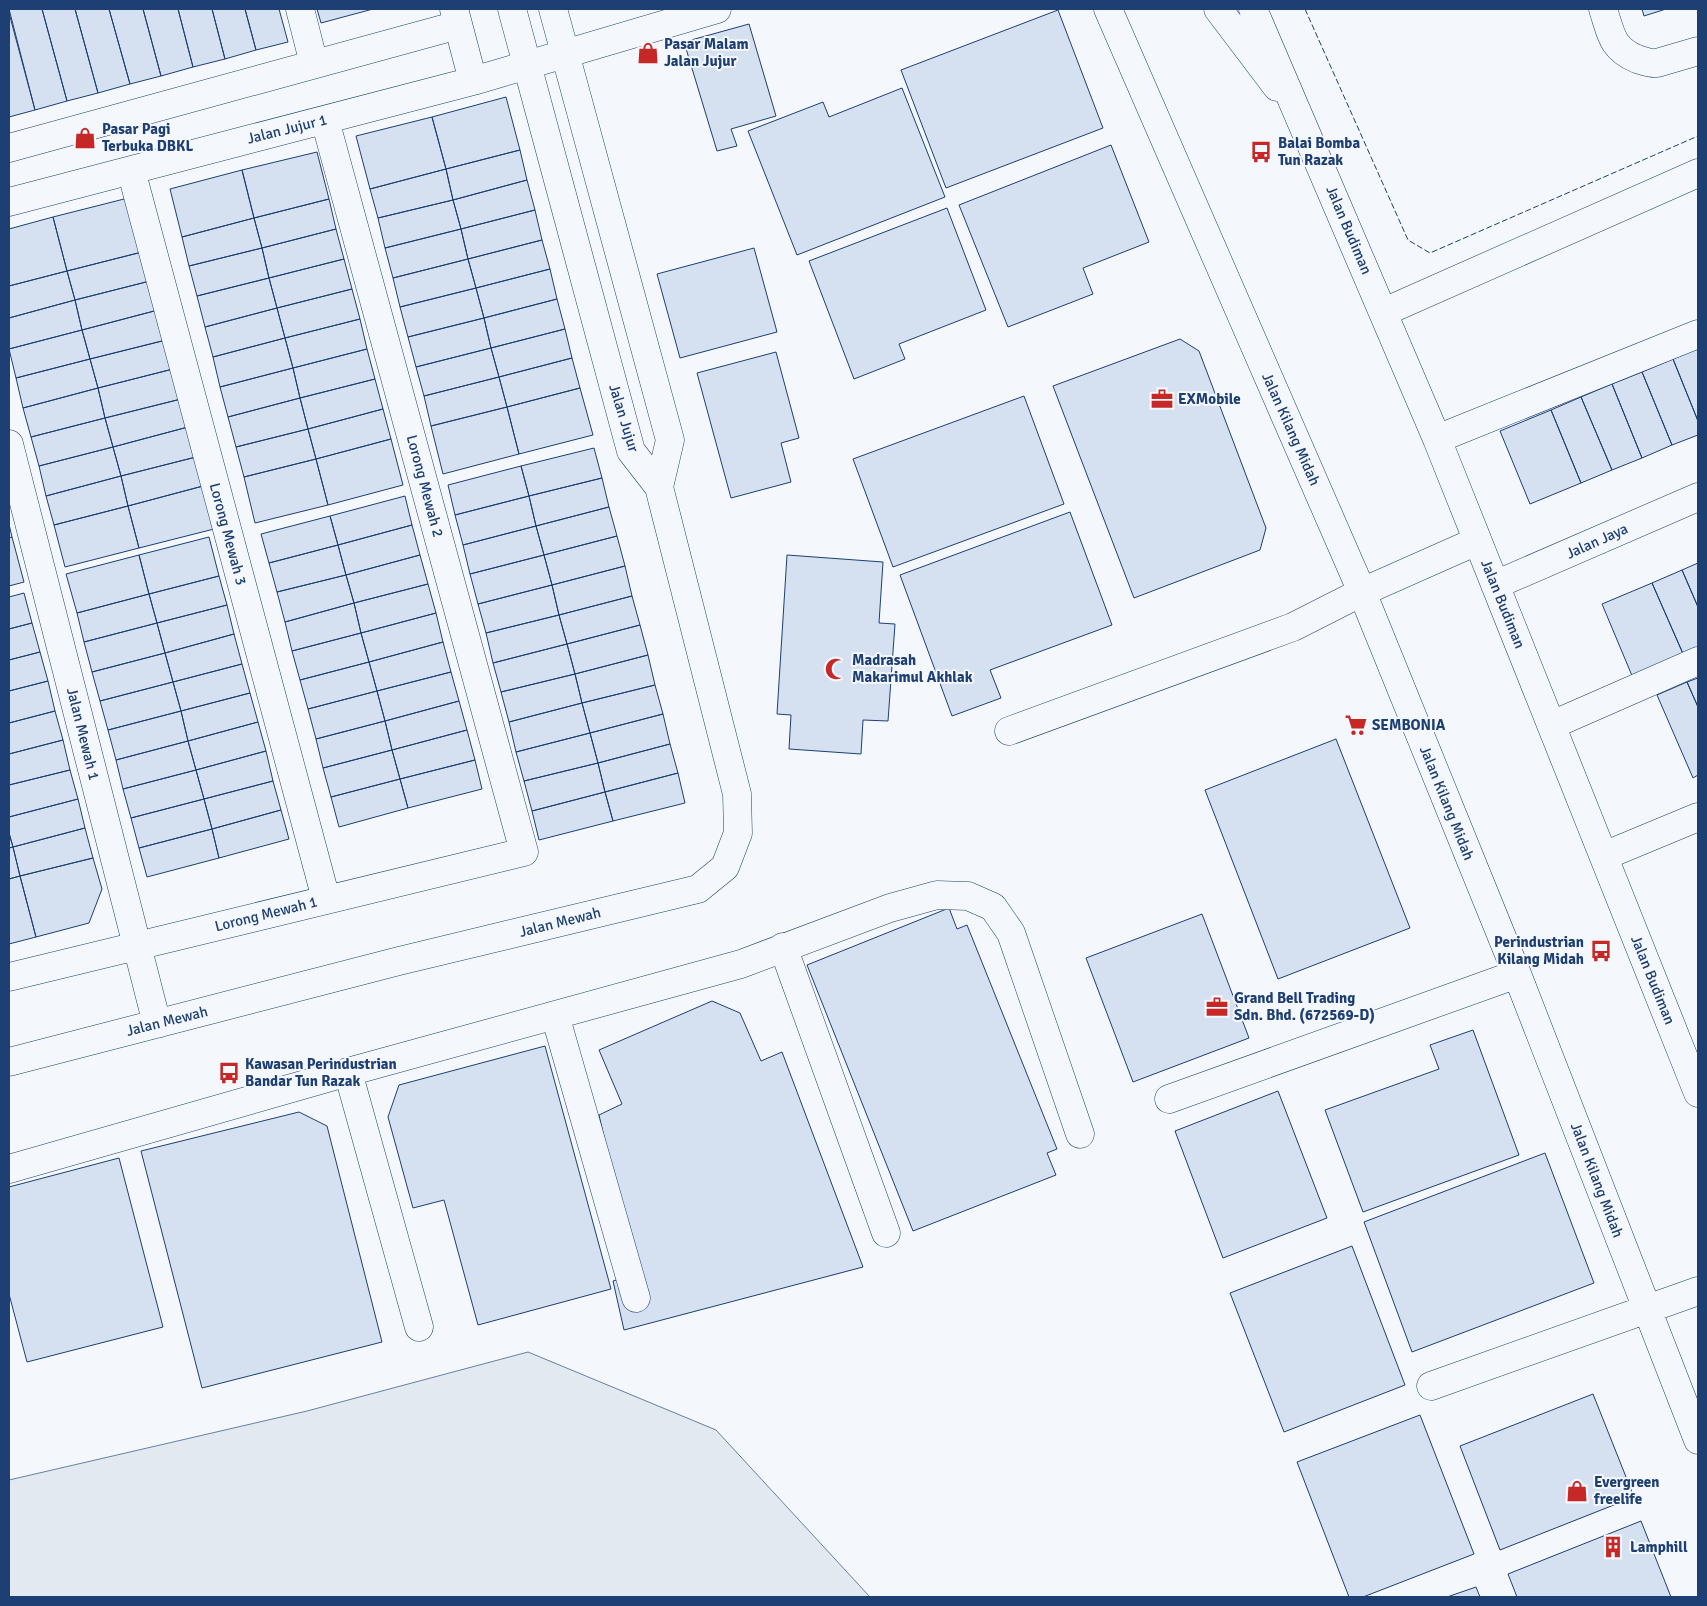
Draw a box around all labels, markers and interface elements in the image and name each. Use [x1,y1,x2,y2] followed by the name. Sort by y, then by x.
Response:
[664,35,749,70] place label: Pasar Malam Jalan Jujur
[635,40,661,66] shop icon: Pasar Malam Jalan Jujur
[245,110,329,148] street label: Jalan Jujur 1
[102,120,193,155] place label: Pasar Pagi Terbuka DBKL
[72,125,98,151] shop icon: Pasar Pagi Terbuka DBKL
[1278,134,1360,169] place label: Balai Bomba Tun Razak
[1248,139,1274,165] bus stop icon: Balai Bomba Tun Razak
[1322,183,1376,277] street label: Jalan Budiman
[1258,370,1324,488] street label: Jalan Kilang Midah
[605,382,643,455] street label: Jalan Jujur
[1149,386,1175,412] office icon: EXMobile
[1178,390,1241,408] place label: EXMobile
[403,433,447,539] street label: Lorong Mewah 2
[206,481,250,587] street label: Lorong Mewah 3
[1563,519,1631,563] street label: Jalan Jaya
[1477,557,1529,651] street label: Jalan Budiman
[852,651,973,686] place label: Madrasah Makarimul Akhlak
[823,656,849,682] mosque icon: Madrasah Makarimul Akhlak
[63,686,103,782] street label: Jalan Mewah 1
[1343,712,1369,738] supermarket icon: SEMBONIA
[1372,716,1446,734] place label: SEMBONIA
[1416,743,1478,863] street label: Jalan Kilang Midah
[213,893,319,935] street label: Lorong Mewah 1
[517,903,603,941] street label: Jalan Mewah
[1494,933,1584,968] place label: Perindustrian Kilang Midah
[1627,933,1679,1027] street label: Jalan Budiman
[1588,938,1614,964] bus stop icon: Perindustrian Kilang Midah
[1234,989,1375,1024] place label: Grand Bell Trading Sdn. Bhd. (672569-D)
[1204,994,1230,1020] office icon: Grand Bell Trading Sdn. Bhd. (672569-D)
[124,1002,210,1040] street label: Jalan Mewah
[245,1055,397,1090] place label: Kawasan Perindustrian Bandar Tun Razak
[216,1060,242,1086] bus stop icon: Kawasan Perindustrian Bandar Tun Razak
[1567,1120,1627,1240] street label: Jalan Kilang Midah
[1593,1473,1660,1508] place label: Evergreen freelife
[1564,1478,1590,1504] shop icon: Evergreen freelife
[1600,1534,1626,1560] building icon: Lamphill
[1630,1538,1688,1556] place label: Lamphill

